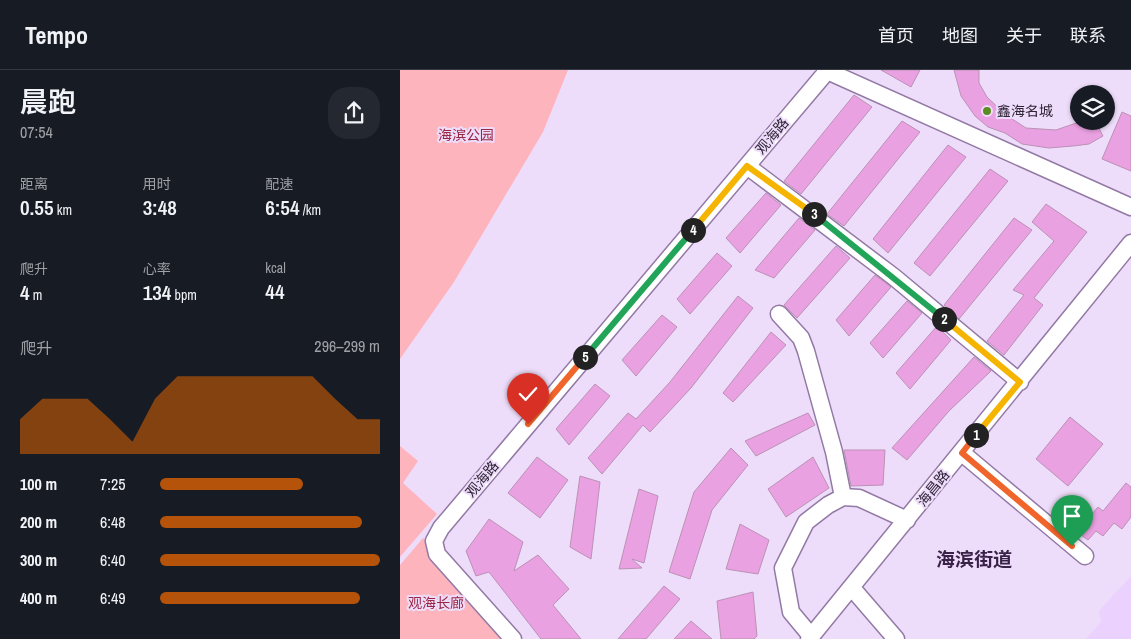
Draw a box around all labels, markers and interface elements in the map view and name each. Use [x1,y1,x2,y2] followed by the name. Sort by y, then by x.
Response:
[25,19,88,51] text: Tempo
[878,23,914,48] text: 首页
[942,23,978,48] text: 地图
[1006,23,1042,48] text: 关于
[1070,23,1106,48] text: 联系
[20,83,76,121] text: 晨跑
[1070,85,1115,130] map controls
[1070,85,1115,130] button: layers
[328,87,380,139] button: share
[997,102,1053,120] place label: 鑫海名城
[981,105,993,117] marker: 鑫海名城
[752,114,792,158] street label: 观海路
[20,121,53,143] text: 07:54
[438,126,494,144] park label: 海滨公园
[20,175,48,193] text: 距离
[143,175,171,193] text: 用时
[265,175,293,193] text: 配速
[20,193,54,222] text: 0.55
[143,193,177,222] text: 3:48
[265,193,299,222] text: 6:54
[54,201,72,219] text: km
[299,201,321,219] text: /km
[802,202,826,226] pin: 3
[811,205,818,223] text: 3
[680,218,706,242] pin: 4
[690,221,697,239] text: 4
[265,259,286,277] text: kcal
[20,260,48,278] text: 爬升
[143,260,171,278] text: 心率
[265,277,284,306] text: 44
[20,278,30,307] text: 4
[143,278,171,307] text: 134
[30,286,42,304] text: m
[171,286,197,304] text: bpm
[932,306,956,332] pin: 2
[941,310,948,328] text: 2
[314,335,380,357] text: 296–299 m
[20,337,52,359] text: 爬升
[572,344,598,370] pin: 5
[582,348,589,366] text: 5
[507,373,549,424] pin
[514,380,542,408] icon: check
[964,422,988,448] pin: 1
[973,426,980,444] text: 1
[462,457,502,501] street label: 观海路
[913,466,953,510] street label: 海昌路
[20,473,57,495] text: 100 m
[100,473,126,495] text: 7:25
[1051,495,1093,546] pin
[1058,502,1086,530] icon: arrive
[20,511,57,533] text: 200 m
[100,511,126,533] text: 6:48
[936,546,1012,572] district label: 海滨街道
[20,549,57,571] text: 300 m
[100,549,126,571] text: 6:40
[20,587,57,609] text: 400 m
[100,587,126,609] text: 6:49
[408,594,464,612] park label: 观海长廊

